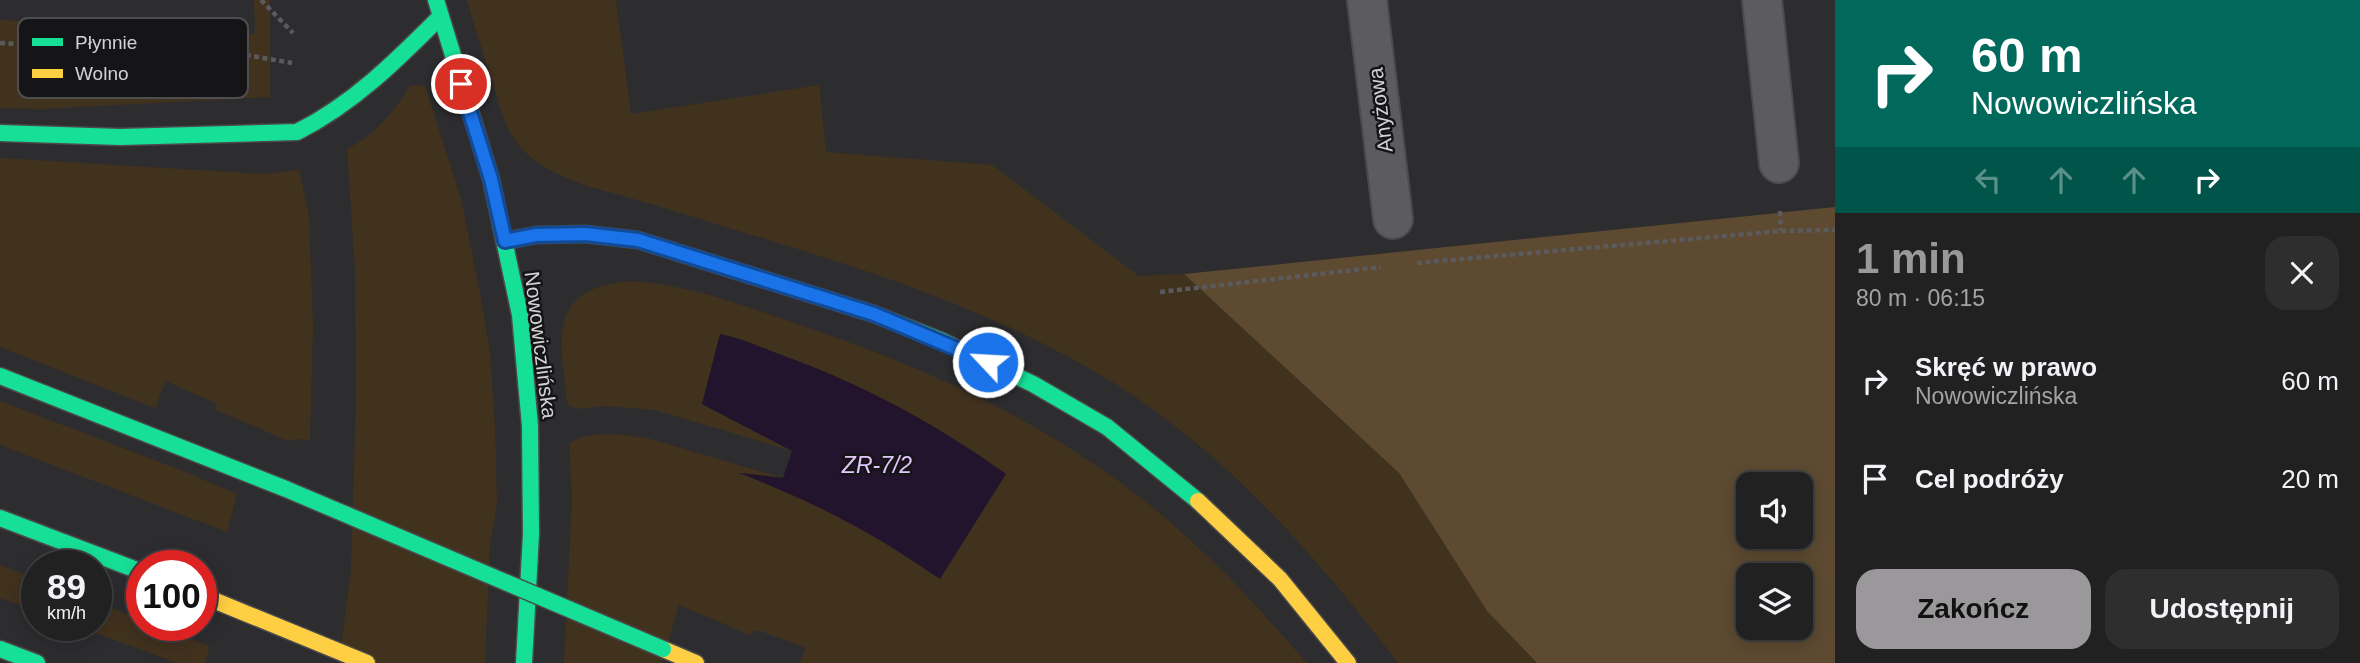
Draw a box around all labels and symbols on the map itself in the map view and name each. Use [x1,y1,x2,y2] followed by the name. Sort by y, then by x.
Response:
[18,18,248,98] legend
[75,32,137,53] text: Płynnie
[431,54,491,114] pin
[75,63,129,84] text: Wolno
[1363,66,1397,154] street label: Anyżowa
[521,270,561,420] street label: Nowowiczlińska
[951,325,1025,399] position arrow
[841,452,912,478] water label: ZR-7/2
[126,550,217,641] speed limit sign: 100

